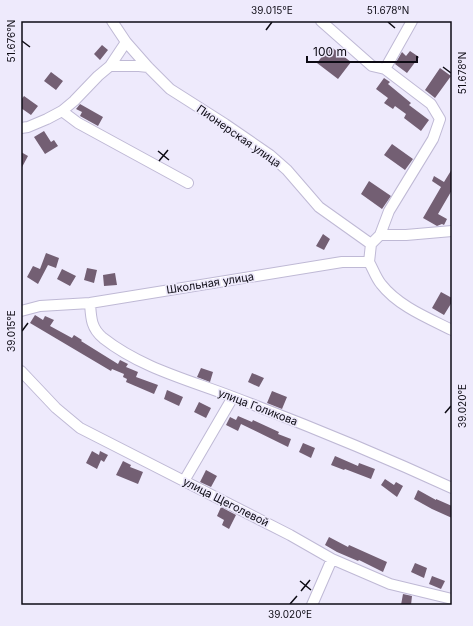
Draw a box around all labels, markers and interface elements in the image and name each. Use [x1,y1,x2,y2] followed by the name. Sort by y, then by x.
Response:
[251,4,293,16] text: 39.015°E
[367,4,409,16] text: 51.678°N
[5,20,17,62] text: 51.676°N
[307,38,417,64] scale bar
[313,44,347,59] text: 100 m
[456,52,468,94] text: 51.678°N
[194,102,284,170] street label: Пионерская улица
[165,269,255,297] street label: Школьная улица
[5,310,17,352] text: 39.015°E
[456,384,468,428] text: 39.020°E
[216,385,300,429] street label: улица Голикова
[181,474,271,530] street label: улица Щеголевой
[268,608,312,620] text: 39.020°E

